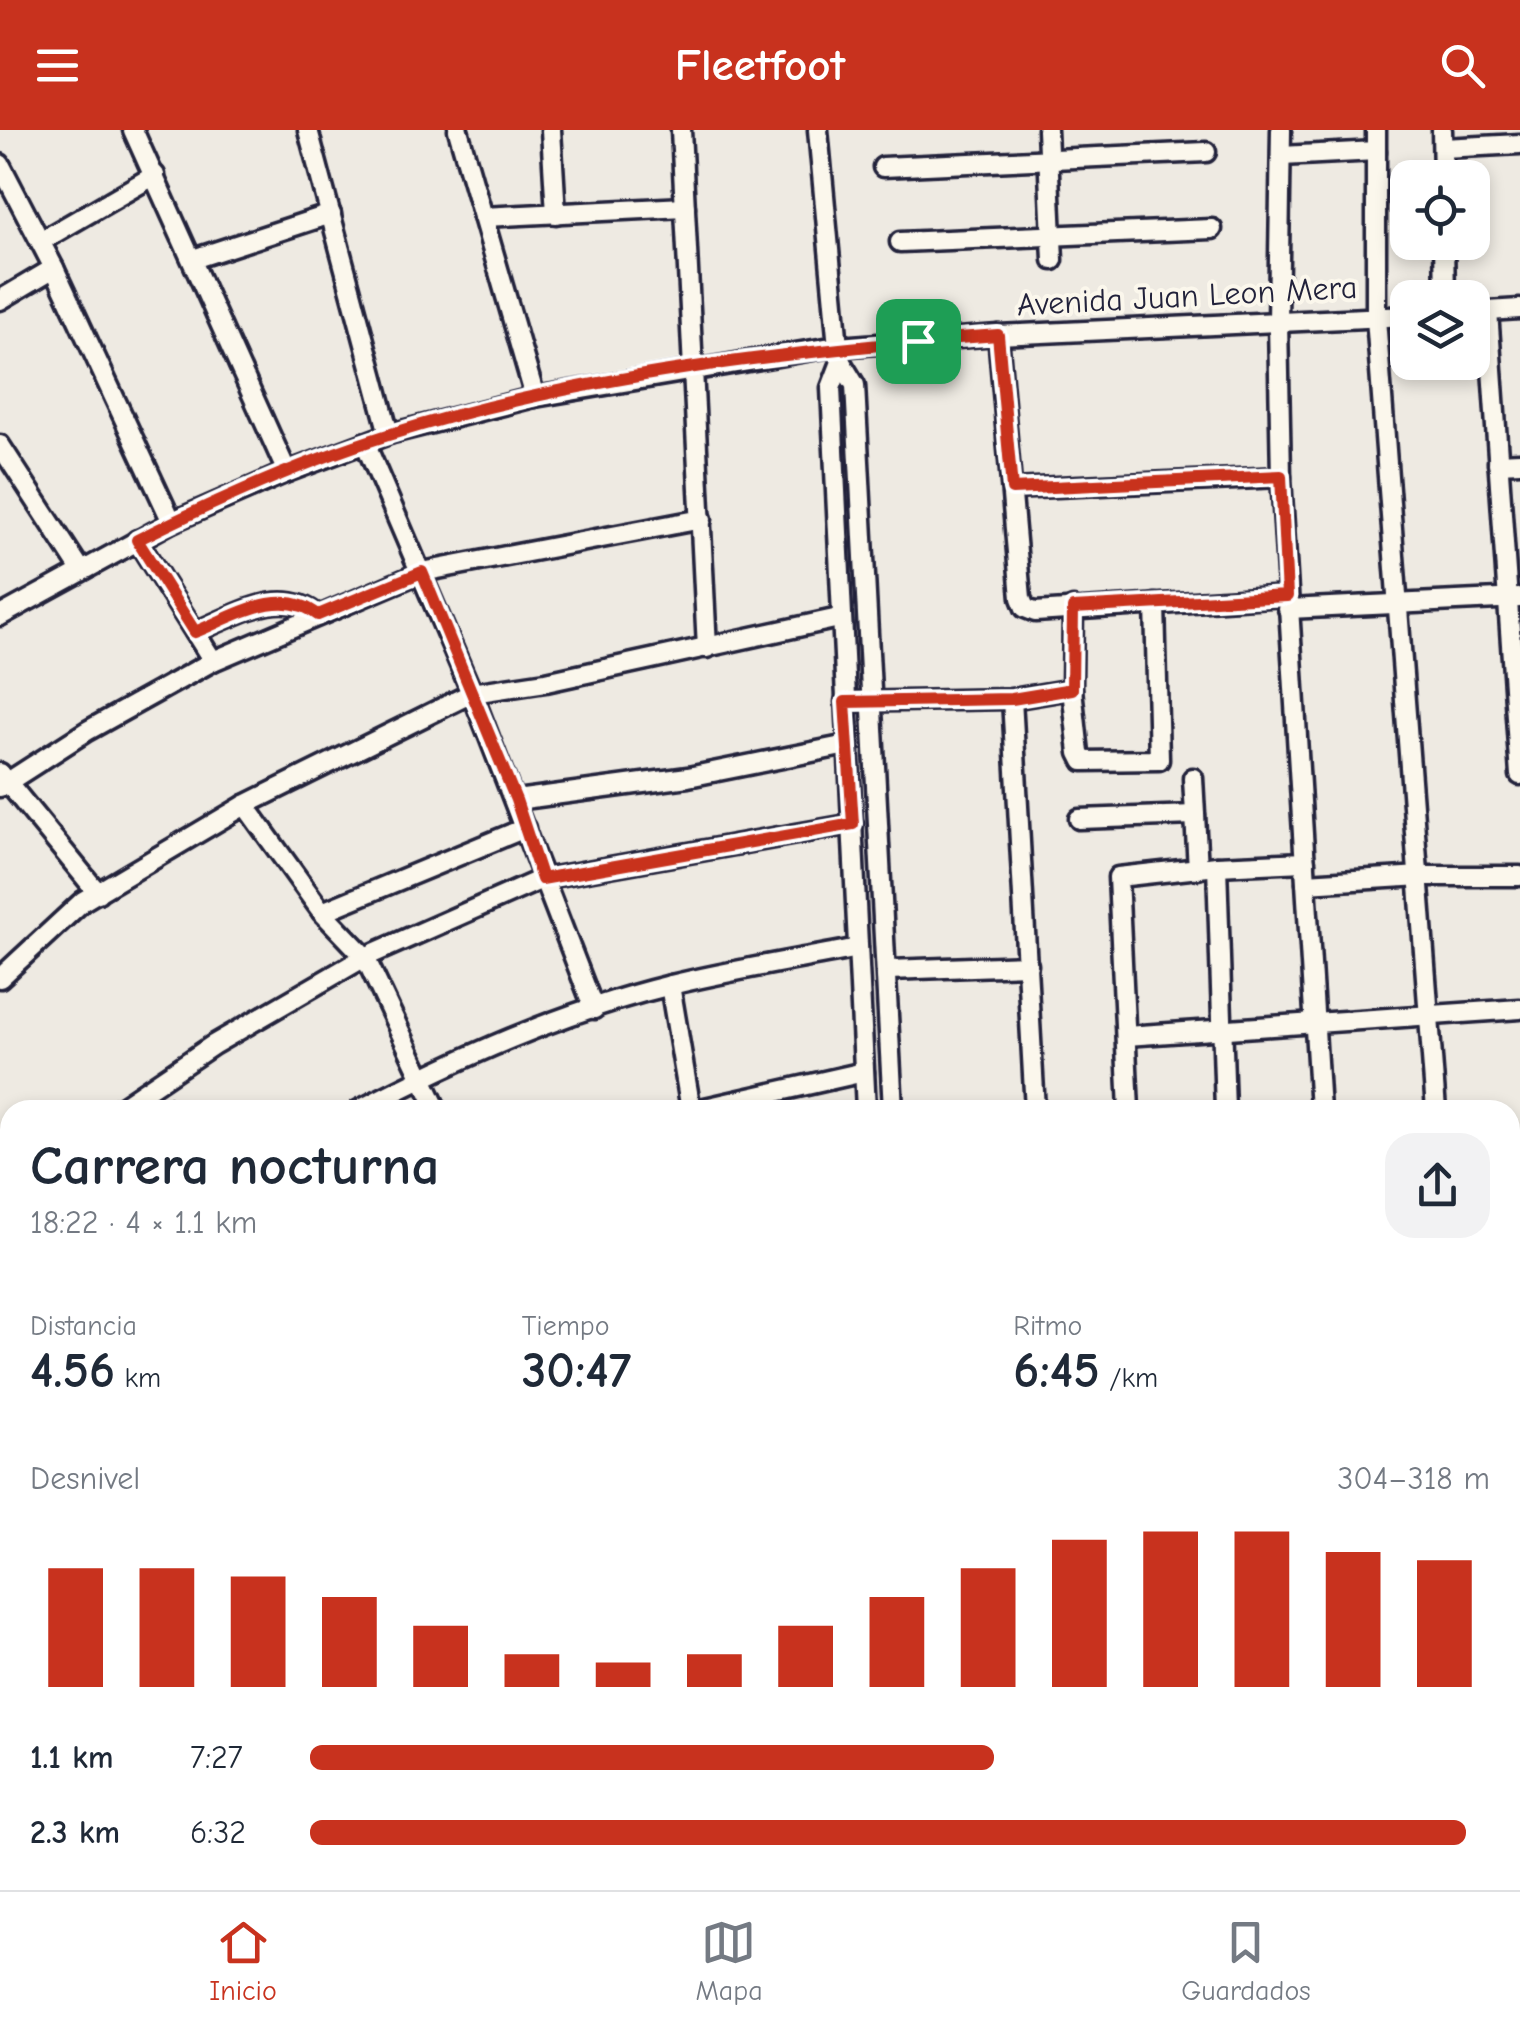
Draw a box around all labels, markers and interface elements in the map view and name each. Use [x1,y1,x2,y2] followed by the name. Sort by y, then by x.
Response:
[30,38,85,93] icon: menu
[1435,38,1490,93] icon: search
[675,39,845,91] text: Fleetfoot
[1390,160,1490,380] map controls
[1390,160,1490,260] button: locate
[1016,269,1358,323] street label: Avenida Juan Leon Mera
[1390,280,1490,380] button: layers
[876,299,961,384] pin
[891,314,946,369] icon: arrive
[1385,1133,1490,1238] button: share
[30,1134,439,1198] text: Carrera nocturna
[30,1204,257,1241] text: 18:22 · 4 × 1.1 km
[30,1310,137,1342] text: Distancia
[522,1310,610,1342] text: Tiempo
[1013,1310,1082,1342] text: Ritmo
[30,1342,115,1400] text: 4.56
[522,1342,631,1400] text: 30:47
[1013,1342,1100,1400] text: 6:45
[115,1362,161,1394] text: km
[1100,1362,1158,1394] text: /km
[30,1460,140,1497] text: Desnivel
[1337,1460,1490,1497] text: 304–318 m
[30,1739,113,1776] text: 1.1 km
[190,1739,243,1776] text: 7:27
[30,1814,120,1851] text: 2.3 km
[190,1814,246,1851] text: 6:32
[209,1915,277,2007] tab: Inicio
[695,1915,763,2007] tab: Mapa
[1181,1915,1311,2007] tab: Guardados

